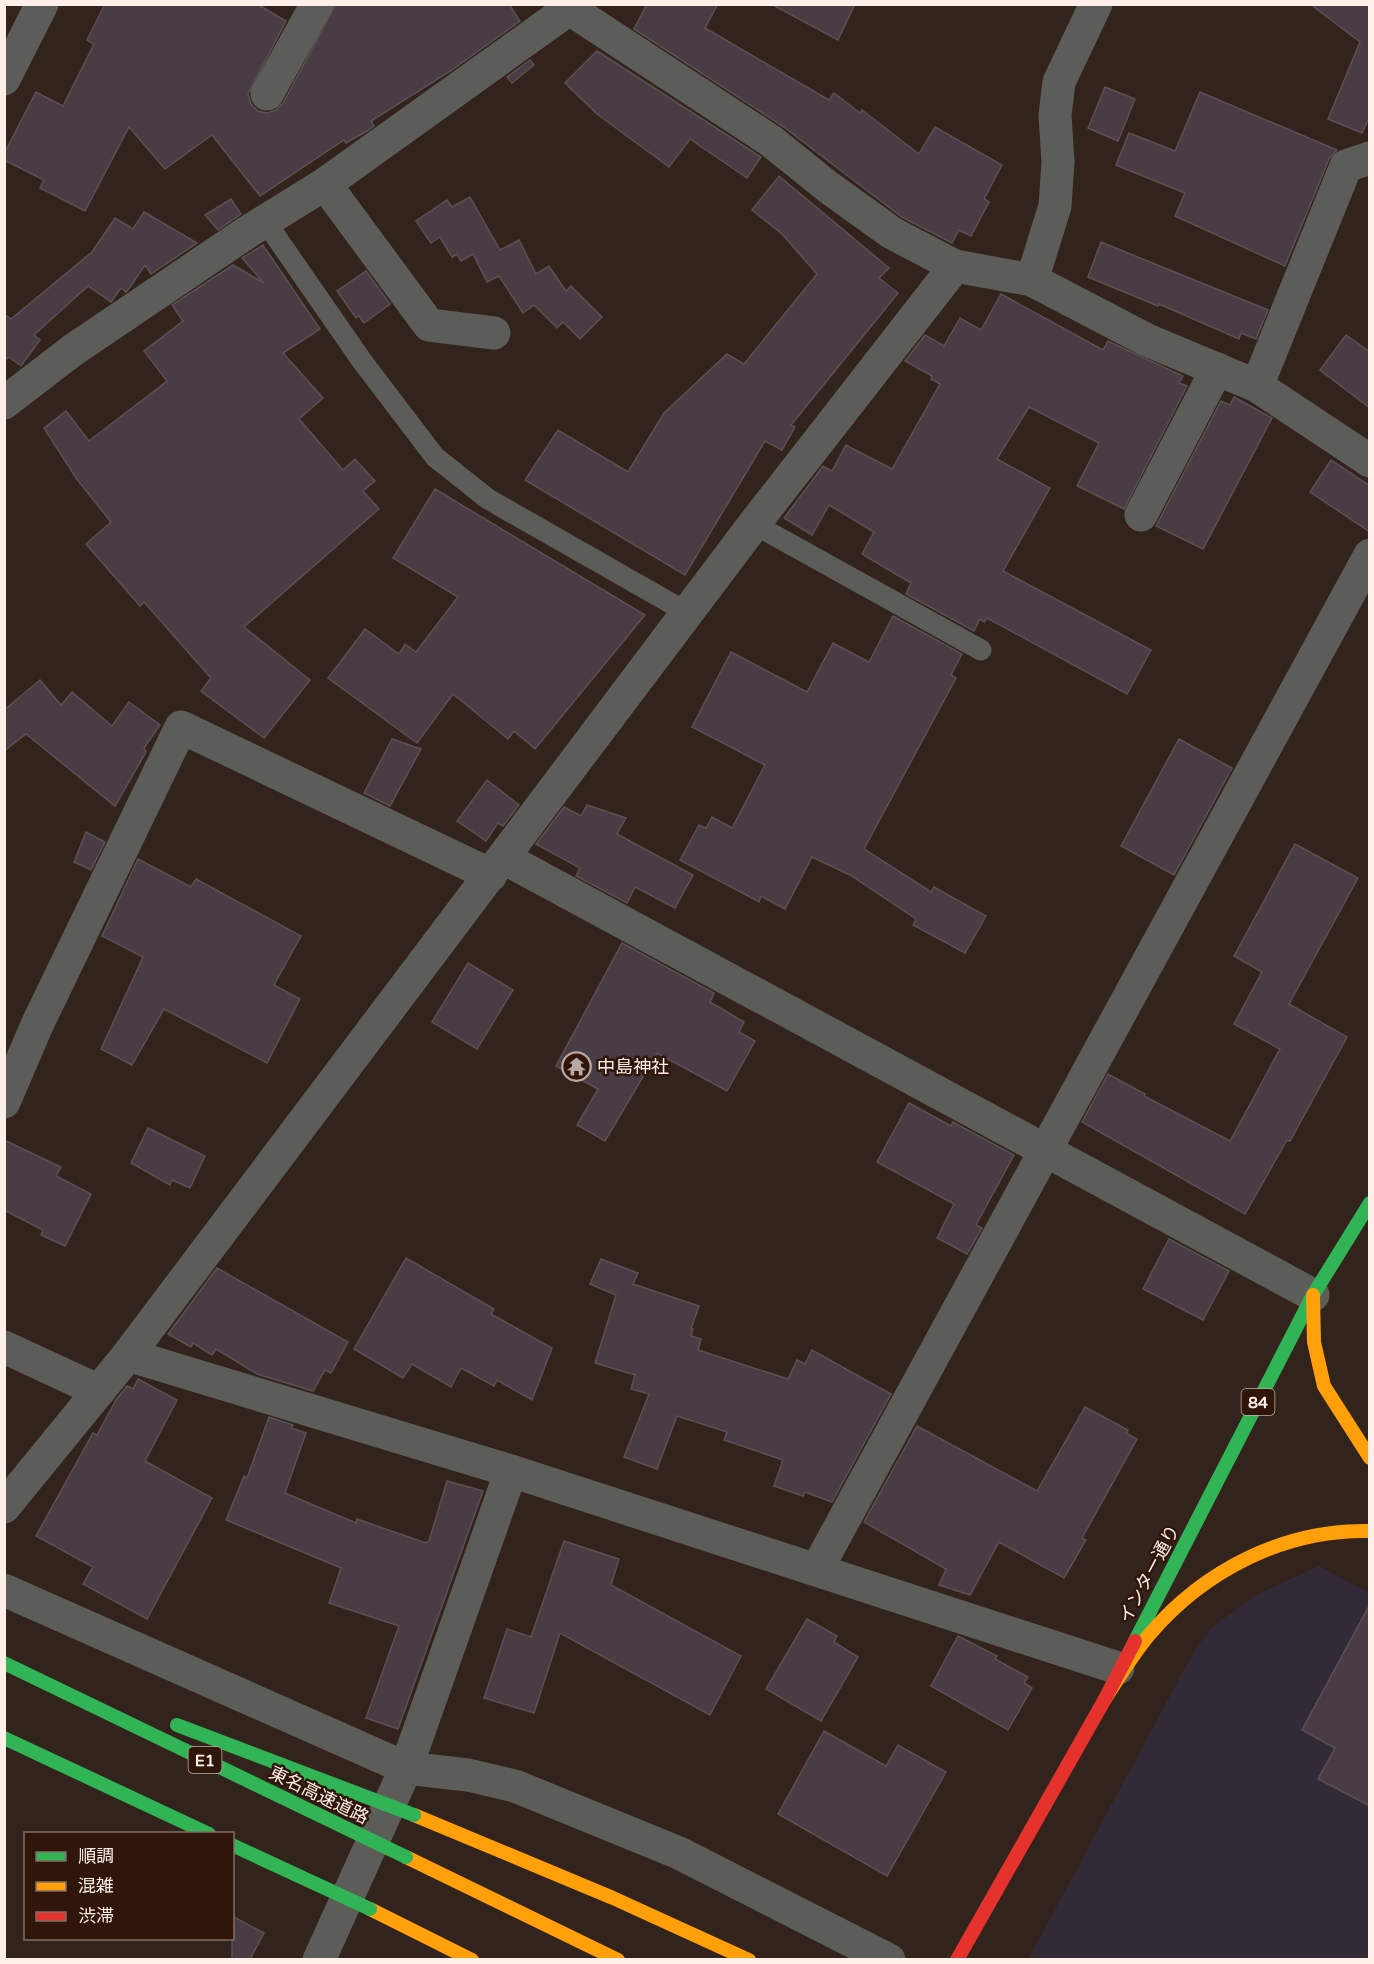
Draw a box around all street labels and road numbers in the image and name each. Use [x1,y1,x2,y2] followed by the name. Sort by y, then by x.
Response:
[1242,1389,1274,1415] road number: 84
[1114,1521,1184,1627] street label: インター通り
[188,1747,222,1773] road number: E1
[266,1761,372,1829] street label: 東名高速道路

